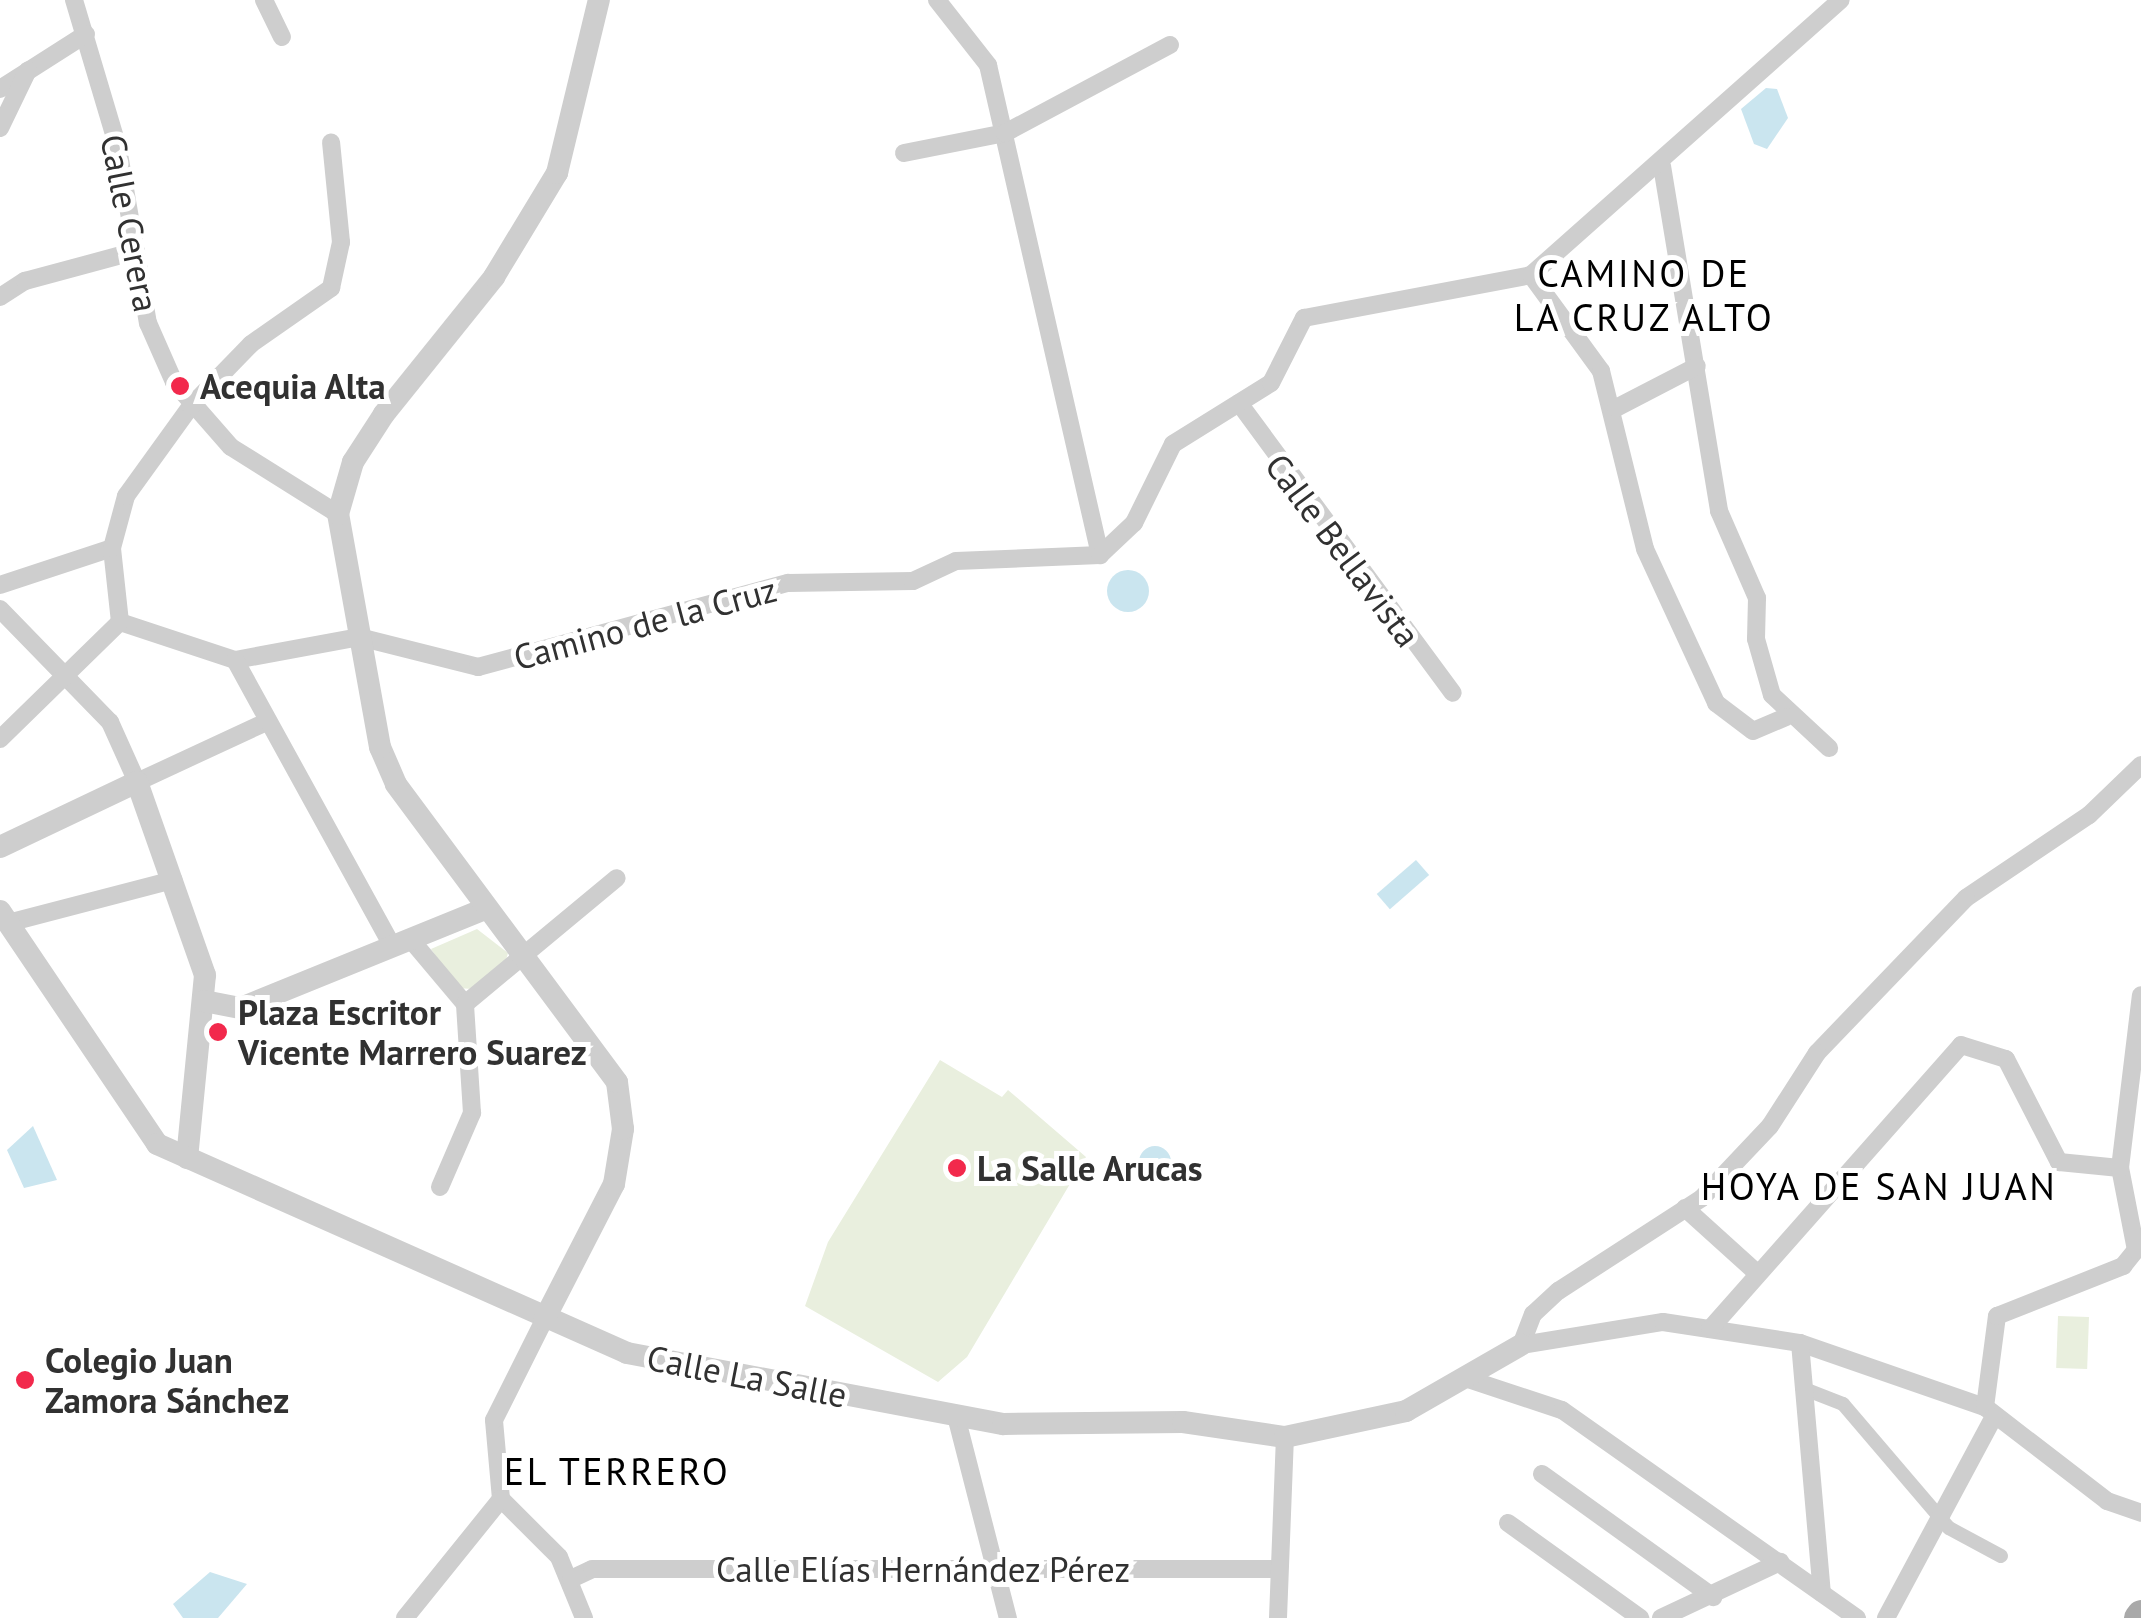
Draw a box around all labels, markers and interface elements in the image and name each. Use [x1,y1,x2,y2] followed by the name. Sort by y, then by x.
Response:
[92,131,168,315] street label: Calle Cerera
[1512,250,1776,340] district label: CAMINO DE LA CRUZ ALTO
[200,365,387,407] place label: Acequia Alta
[169,375,191,397] marker: Acequia Alta
[1257,445,1429,655] street label: Calle Bellavista
[509,568,781,678] street label: Camino de la Cruz
[238,991,587,1073] place label: Plaza Escritor Vicente Marrero Suarez
[207,1021,229,1043] marker: Plaza Escritor Vicente Marrero Suarez
[977,1147,1204,1189] place label: La Salle Arucas
[946,1157,968,1179] marker: La Salle Arucas
[1700,1163,2058,1209] district label: HOYA DE SAN JUAN
[644,1336,850,1416] street label: Calle La Salle
[45,1339,289,1421] place label: Colegio Juan Zamora Sánchez
[14,1369,36,1391] marker: Colegio Juan Zamora Sánchez
[502,1448,732,1494] district label: EL TERRERO
[715,1548,1131,1590] street label: Calle Elías Hernández Pérez

